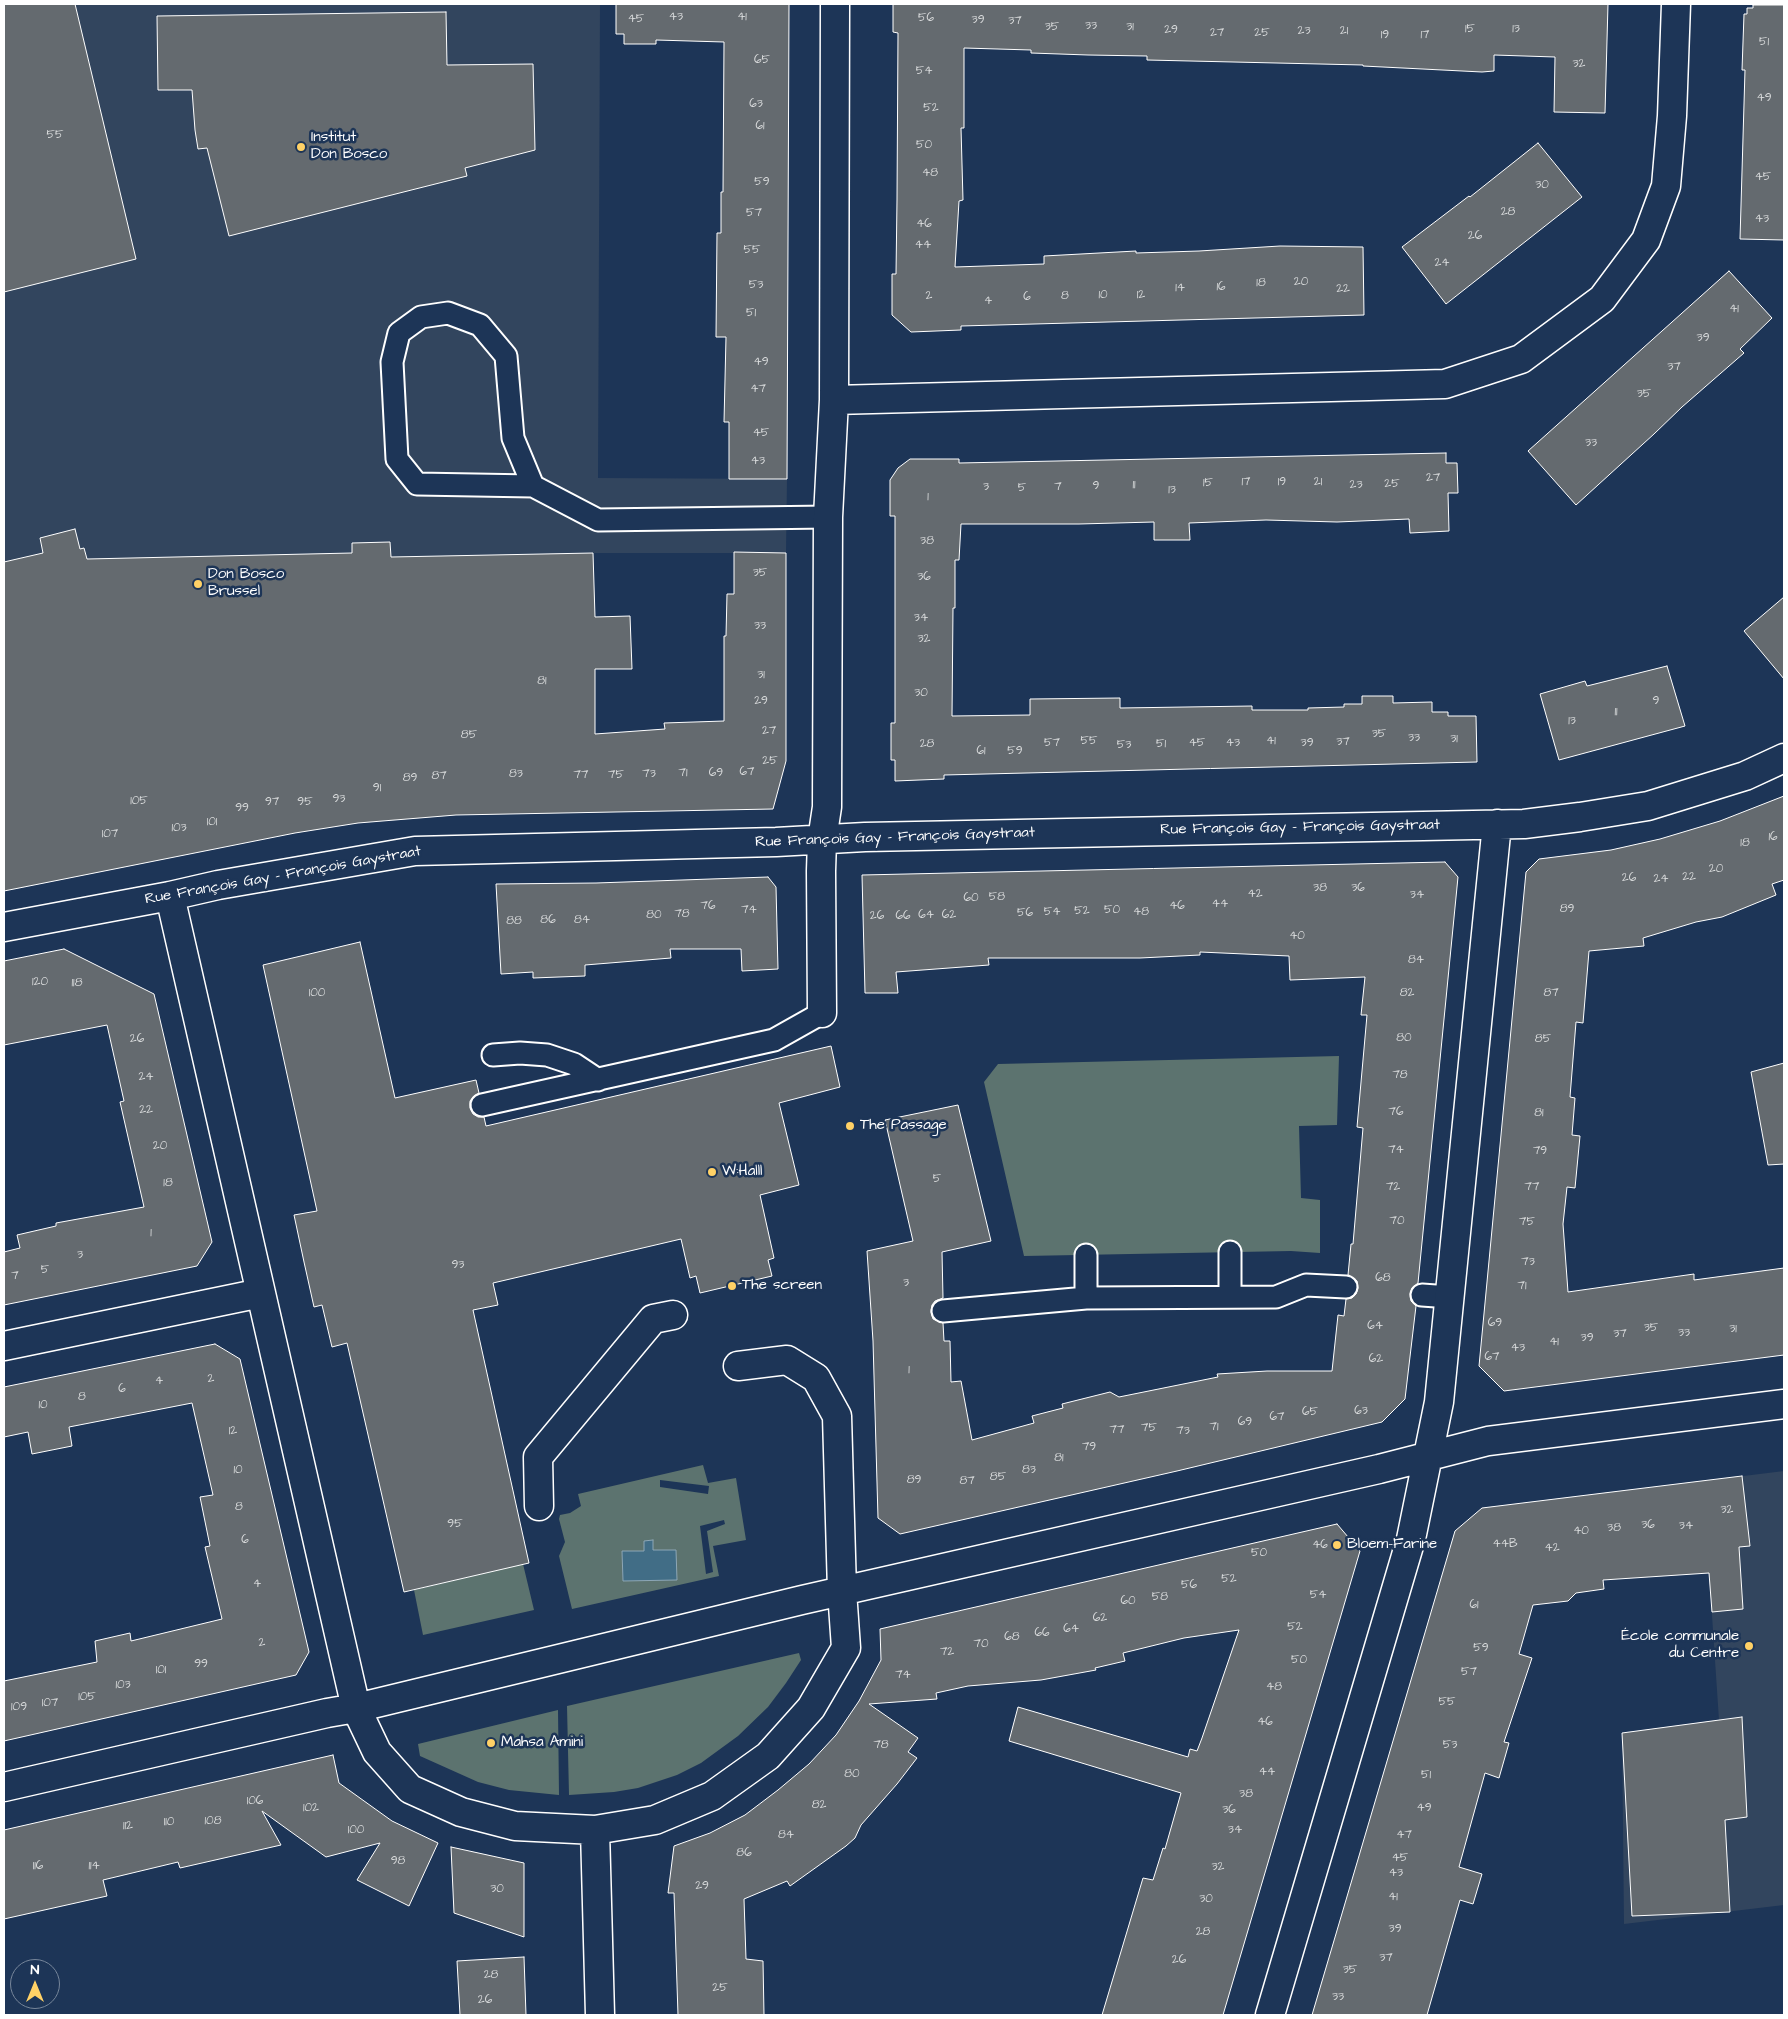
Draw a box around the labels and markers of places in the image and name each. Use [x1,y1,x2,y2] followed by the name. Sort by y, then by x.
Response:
[311,129,387,164] place label: Institut Don Bosco
[295,141,307,153] marker: Institut Don Bosco
[208,566,284,601] place label: Don Bosco Brussel
[192,578,204,590] marker: Don Bosco Brussel
[860,1117,947,1135] place label: The Passage
[844,1120,856,1132] marker: The Passage
[722,1163,762,1181] place label: W:Halll
[706,1166,718,1178] marker: W:Halll
[742,1277,822,1295] place label: The screen
[726,1280,738,1292] marker: The screen
[1347,1536,1437,1554] place label: Bloem-Farine
[1331,1539,1343,1551] marker: Bloem-Farine
[1621,1628,1739,1663] place label: École communale du Centre
[1743,1640,1755,1652] marker: École communale du Centre
[501,1734,583,1752] place label: Mahsa Amini
[485,1737,497,1749] marker: Mahsa Amini

